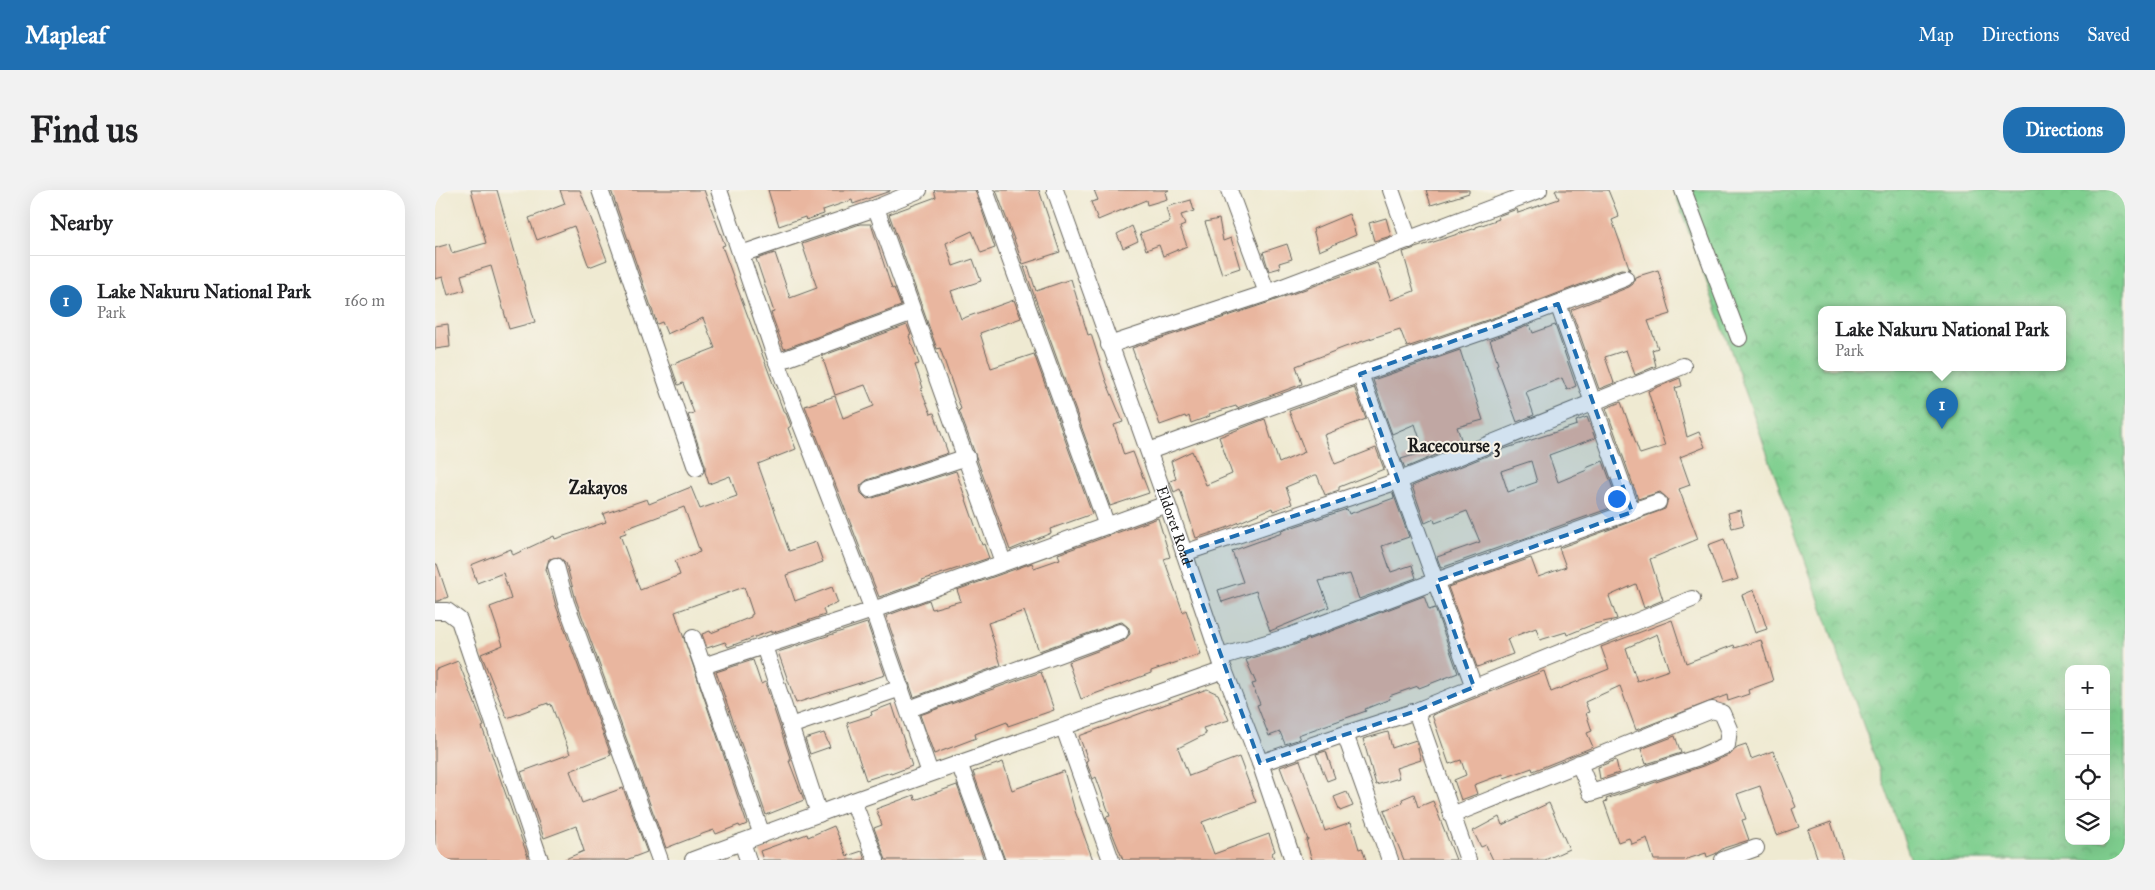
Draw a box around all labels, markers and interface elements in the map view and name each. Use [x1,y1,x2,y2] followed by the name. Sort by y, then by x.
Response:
[25,20,106,50] text: Mapleaf
[1918,24,1954,46] text: Map
[1982,24,2059,46] text: Directions
[2087,24,2130,46] text: Saved
[2003,107,2125,153] button: Directions
[30,109,138,152] text: Find us
[50,210,113,236] text: Nearby
[97,280,311,303] text: Lake Nakuru National Park
[63,291,69,310] text: 1
[344,291,385,310] text: 160 m
[97,303,126,322] text: Park
[1818,306,2066,371] popup
[1835,318,2049,341] text: Lake Nakuru National Park
[1835,341,1864,360] text: Park
[1926,388,1958,429] pin: 1
[1407,435,1501,458] district label: Racecourse 3
[569,477,628,500] district label: Zakayos
[1153,483,1197,568] street label: Eldoret Road
[1604,486,1630,512] your location
[2065,665,2110,845] map controls
[2065,665,2110,710] button: +
[2065,710,2110,755] button: −
[2065,755,2110,800] button: locate
[2065,800,2110,845] button: layers

